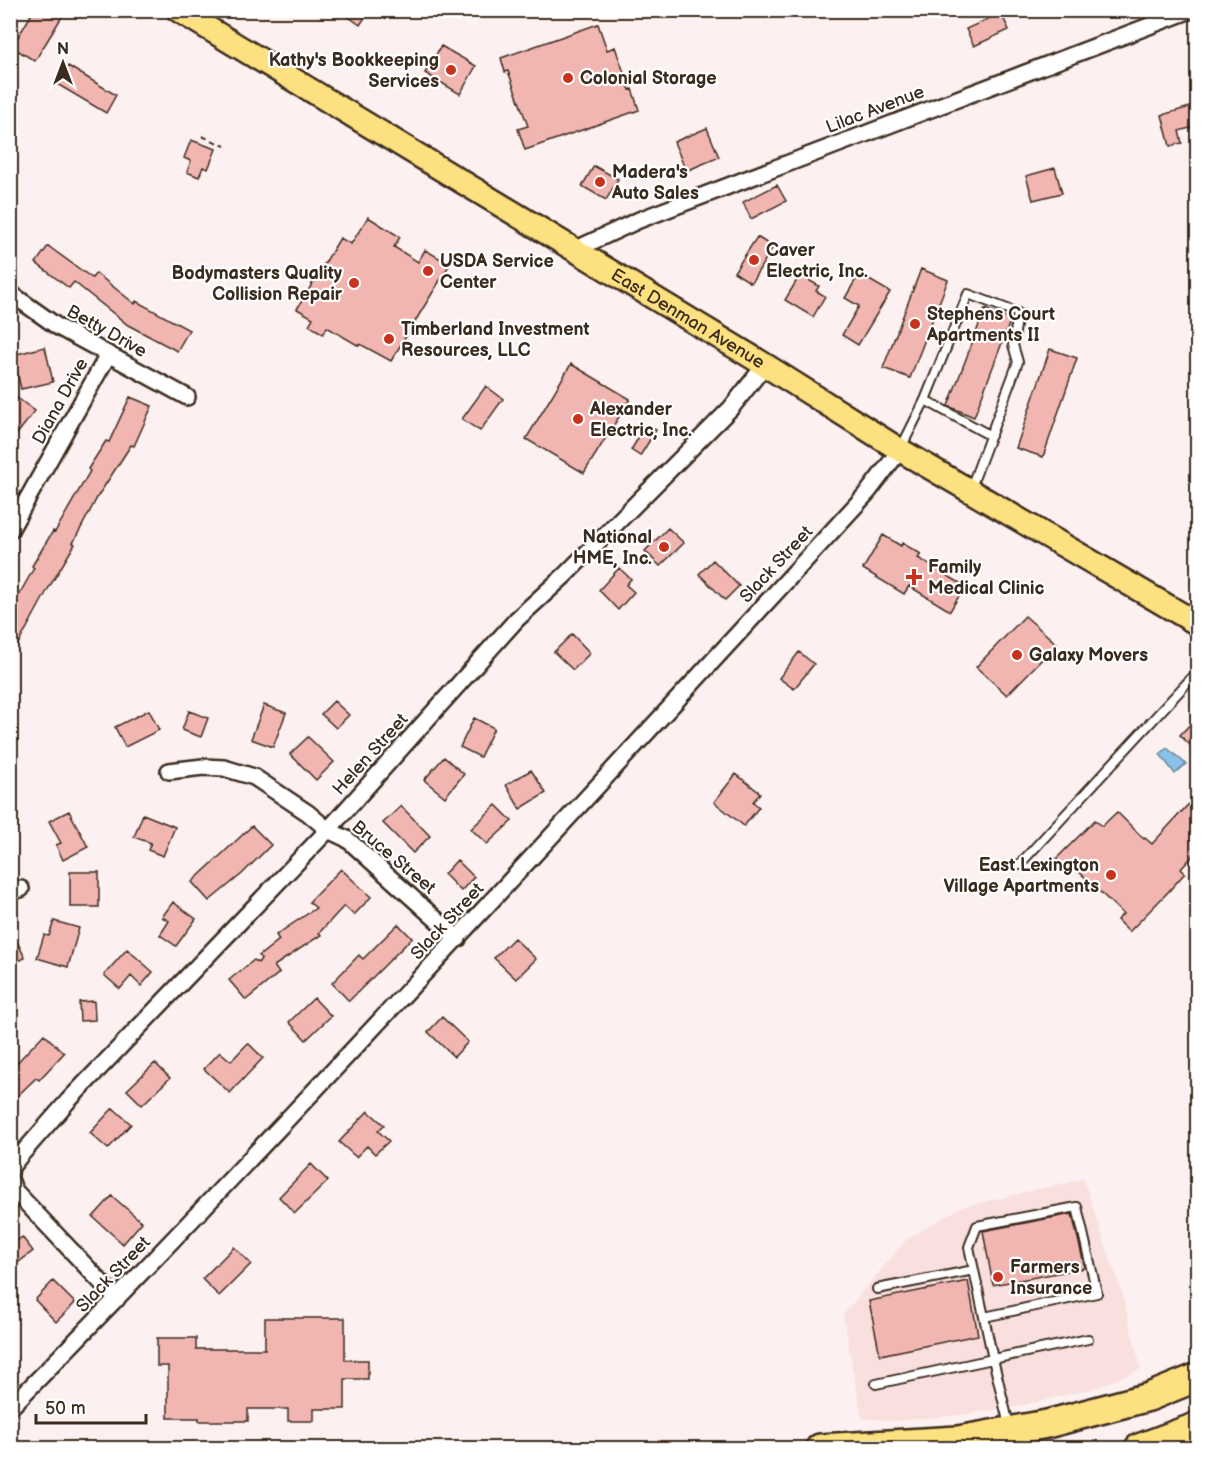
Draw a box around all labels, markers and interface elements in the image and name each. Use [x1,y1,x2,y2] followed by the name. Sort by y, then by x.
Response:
[33,33,93,93] north arrow
[57,40,69,59] text: N
[269,50,439,92] place label: Kathy's Bookkeeping Services
[444,63,458,77] marker: Kathy's Bookkeeping Services
[580,68,717,89] place label: Colonial Storage
[561,71,575,85] marker: Colonial Storage
[823,81,928,138] street label: Lilac Avenue
[611,162,699,204] place label: Madera's Auto Sales
[593,175,607,189] marker: Madera's Auto Sales
[766,240,868,282] place label: Caver Electric, Inc.
[440,251,554,293] place label: USDA Service Center
[747,253,761,267] marker: Caver Electric, Inc.
[172,263,343,305] place label: Bodymasters Quality Collision Repair
[421,264,435,278] marker: USDA Service Center
[607,264,769,373] street label: East Denman Avenue
[347,276,361,290] marker: Bodymasters Quality Collision Repair
[63,301,151,362] street label: Betty Drive
[926,304,1055,346] place label: Stephens Court Apartments II
[908,317,922,331] marker: Stephens Court Apartments II
[401,319,590,361] place label: Timberland Investment Resources, LLC
[382,332,396,346] marker: Timberland Investment Resources, LLC
[28,354,93,448] street label: Diana Drive
[589,399,692,441] place label: Alexander Electric, Inc.
[571,412,585,426] marker: Alexander Electric, Inc.
[736,521,818,607] street label: Slack Street
[573,527,652,569] place label: National HME, Inc.
[657,540,671,554] marker: National HME, Inc.
[928,557,1045,599] place label: Family Medical Clinic
[905,568,923,586] marker: Family Medical Clinic
[1029,645,1148,666] place label: Galaxy Movers
[1010,648,1024,662] marker: Galaxy Movers
[328,709,413,799] street label: Helen Street
[347,816,440,899] street label: Bruce Street
[943,855,1099,897] place label: East Lexington Village Apartments
[1104,868,1118,882] marker: East Lexington Village Apartments
[407,878,489,964] street label: Slack Street
[72,1232,155,1317] street label: Slack Street
[1010,1257,1092,1299] place label: Farmers Insurance
[991,1270,1005,1284] marker: Farmers Insurance
[36,1387,146,1425] scale bar
[45,1398,86,1419] text: 50 m

